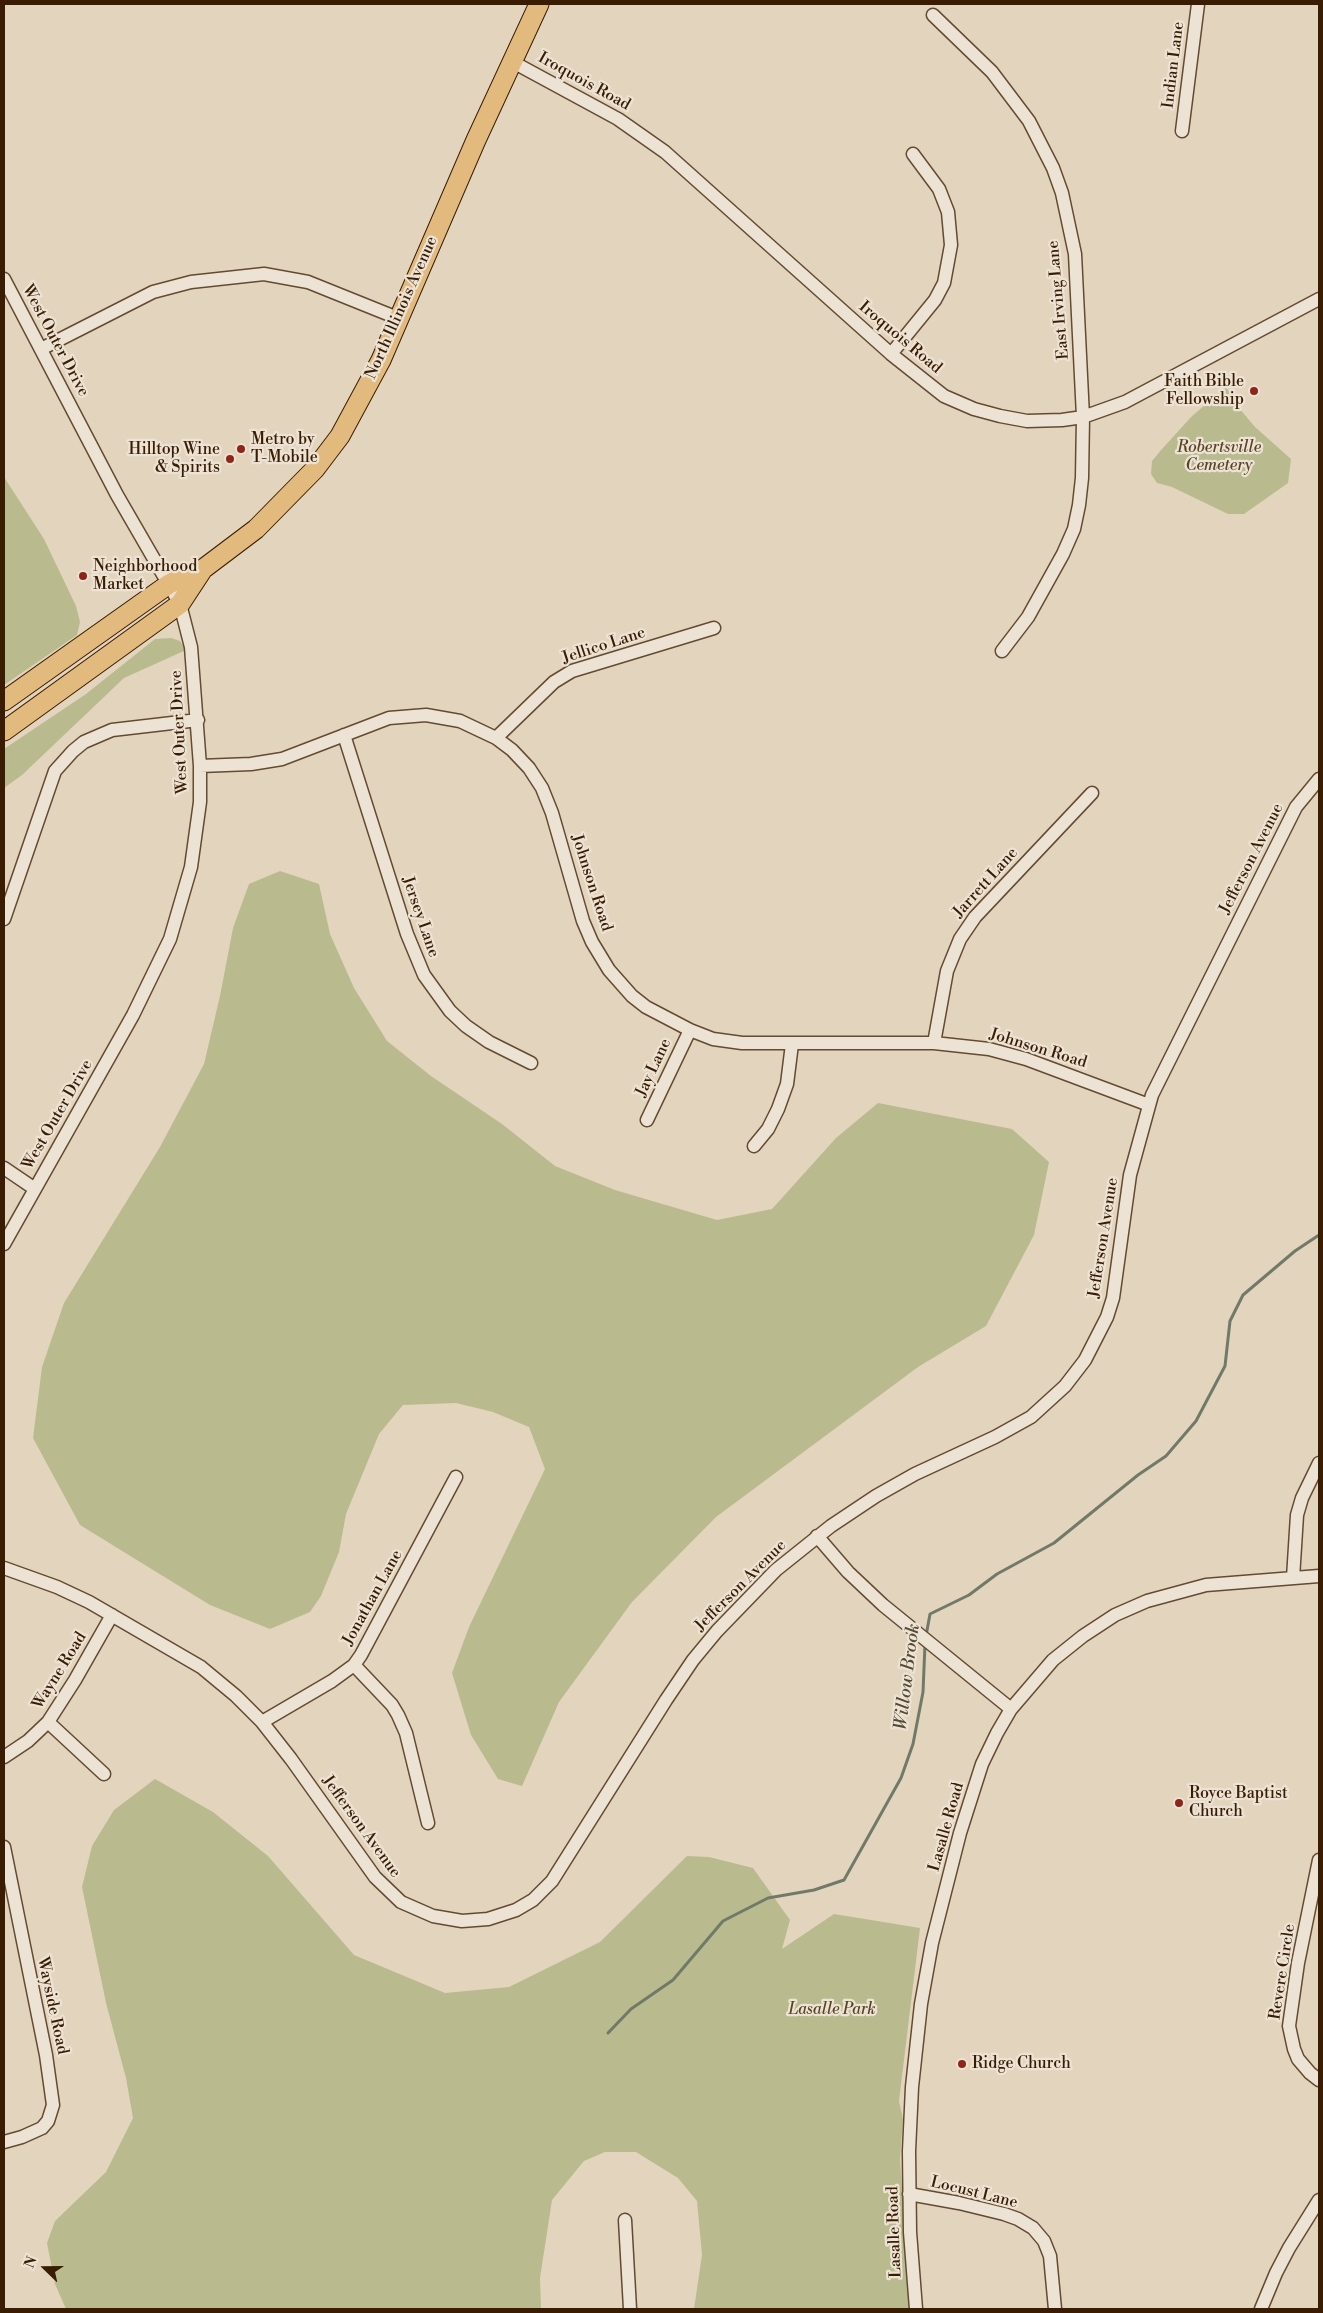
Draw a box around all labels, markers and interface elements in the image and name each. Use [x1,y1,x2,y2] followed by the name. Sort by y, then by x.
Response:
[1159,21,1189,109] street label: Indian Lane
[535,49,633,115] street label: Iroquois Road
[362,234,442,382] street label: North Illinois Avenue
[1044,240,1074,360] street label: East Irving Lane
[17,282,93,400] street label: West Outer Drive
[855,298,945,378] street label: Iroquois Road
[1164,372,1244,410] place label: Faith Bible Fellowship
[1248,385,1260,397] marker: Faith Bible Fellowship
[251,430,318,468] place label: Metro by T-Mobile
[1177,438,1261,476] park label: Robertsville Cemetery
[129,440,220,478] place label: Hilltop Wine & Spirits
[235,443,247,455] marker: Metro by T-Mobile
[224,453,236,465] marker: Hilltop Wine & Spirits
[93,557,197,595] place label: Neighborhood Market
[77,570,89,582] marker: Neighborhood Market
[560,624,648,668] street label: Jellico Lane
[167,670,193,794] street label: West Outer Drive
[1216,801,1288,917] street label: Jefferson Avenue
[566,832,616,934] street label: Johnson Road
[949,844,1023,922] street label: Jarrett Lane
[397,874,443,960] street label: Jersey Lane
[987,1025,1089,1073] street label: Johnson Road
[632,1036,676,1100] street label: Jay Lane
[19,1057,97,1173] street label: West Outer Drive
[1085,1176,1123,1300] street label: Jefferson Avenue
[691,1536,791,1636] street label: Jefferson Avenue
[339,1547,407,1649] street label: Jonathan Lane
[891,1623,925,1731] water label: Willow Brook
[29,1629,91,1713] street label: Wayne Road
[318,1772,404,1882] street label: Jefferson Avenue
[925,1780,969,1874] street label: Lasalle Road
[1189,1784,1288,1822] place label: Royce Baptist Church
[1173,1797,1185,1809] marker: Royce Baptist Church
[1266,1923,1300,2021] street label: Revere Circle
[32,1956,72,2056] street label: Wayside Road
[788,2000,876,2020] park label: Lasalle Park
[972,2054,1071,2074] place label: Ridge Church
[956,2058,968,2070] marker: Ridge Church
[928,2173,1020,2213] street label: Locust Lane
[884,2186,906,2278] street label: Lasalle Road
[20,2243,70,2293] north arrow
[21,2254,42,2271] text: N

